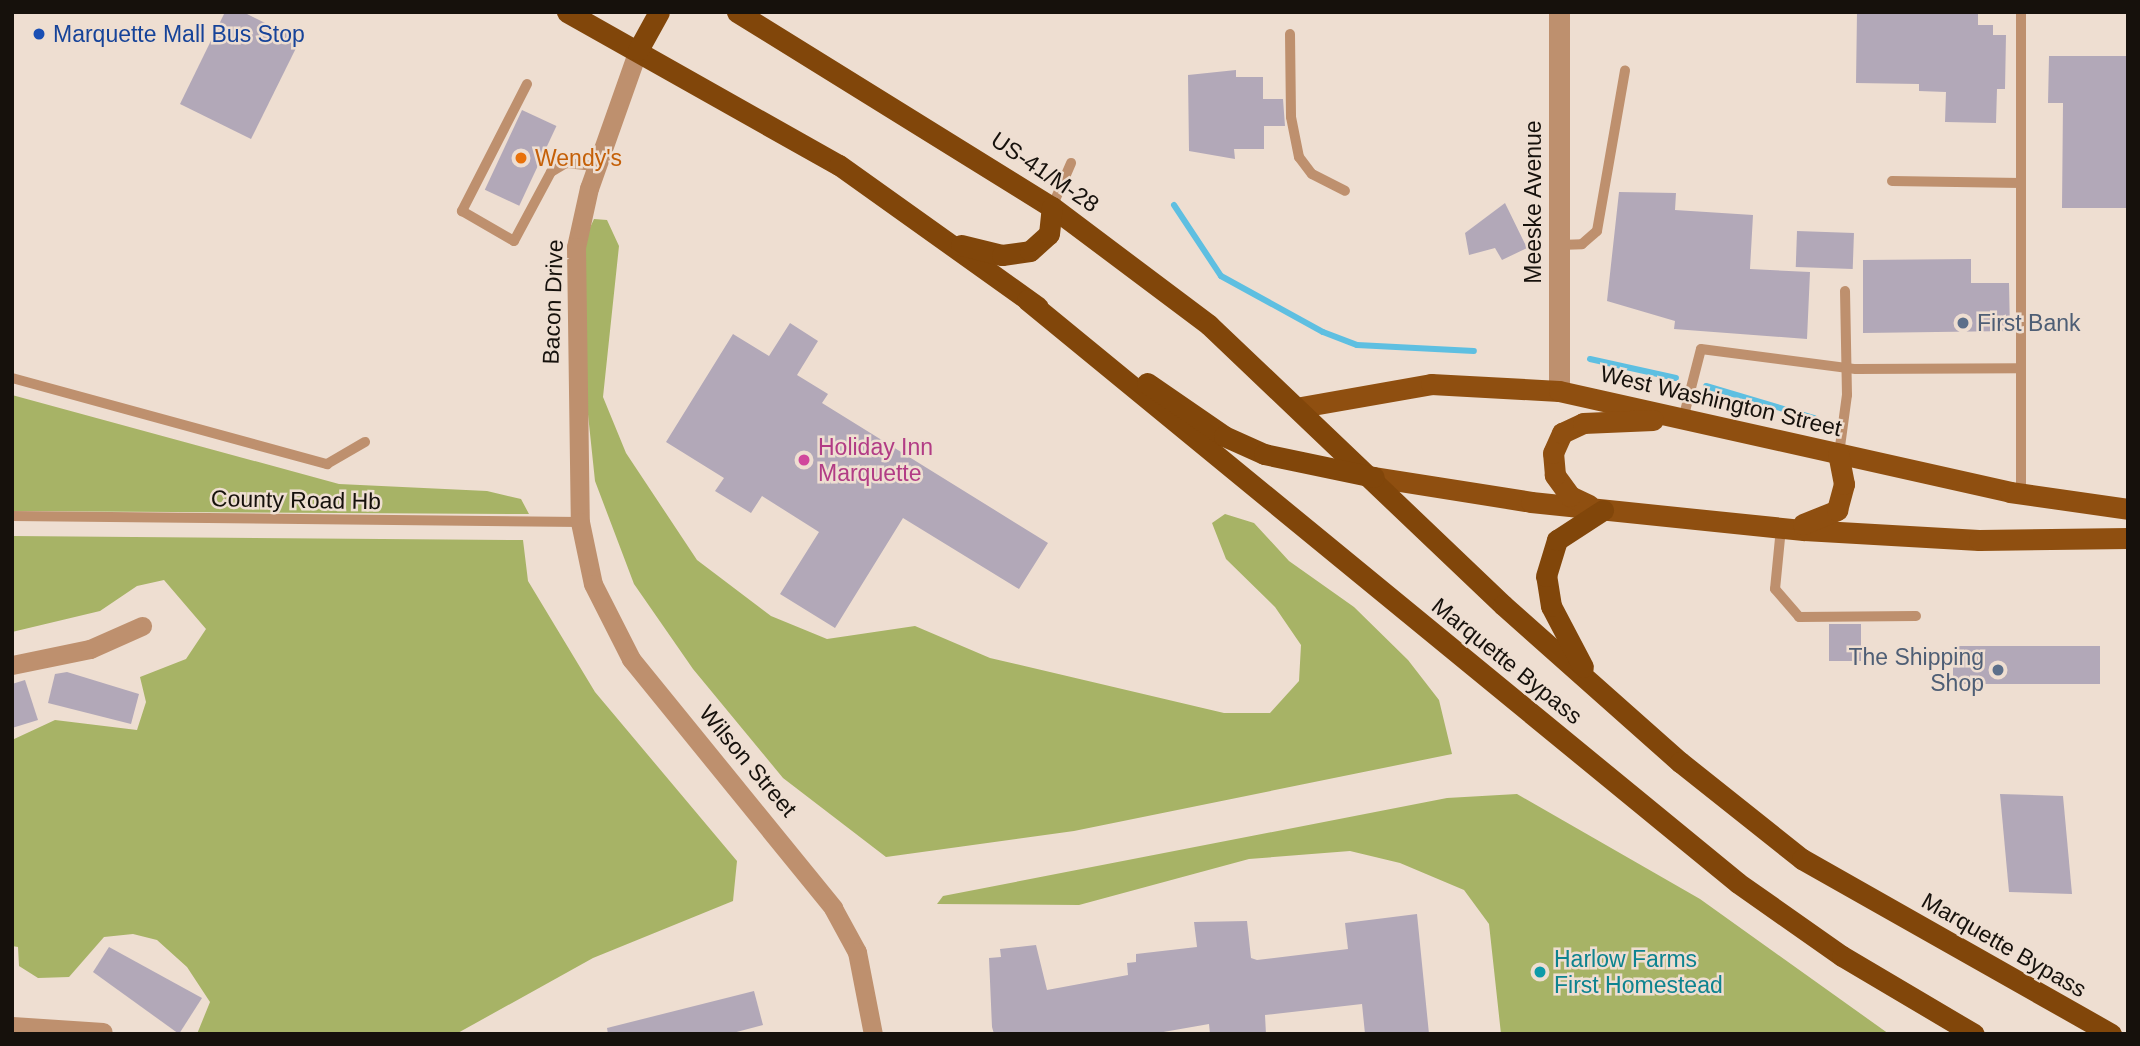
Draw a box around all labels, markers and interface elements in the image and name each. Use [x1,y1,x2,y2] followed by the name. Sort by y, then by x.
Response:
[53,20,305,48] place label: Marquette Mall Bus Stop
[31,26,47,42] marker: Marquette Mall Bus Stop
[1519,120,1547,284] street label: Meeske Avenue
[986,126,1104,218] street label: US-41/M-28
[535,144,622,172] place label: Wendy's
[513,150,529,166] marker: Wendy's
[537,239,569,365] street label: Bacon Drive
[1977,309,2081,337] place label: First Bank
[1955,315,1971,331] marker: First Bank
[1598,360,1844,442] street label: West Washington Street
[818,433,933,487] place label: Holiday Inn Marquette
[796,452,812,468] marker: Holiday Inn Marquette
[211,485,381,515] street label: County Road Hb
[1426,592,1588,730] street label: Marquette Bypass
[1848,643,1984,697] place label: The Shipping Shop
[1990,662,2006,678] marker: The Shipping Shop
[693,700,803,822] street label: Wilson Street
[1917,887,2091,1003] street label: Marquette Bypass
[1554,945,1723,999] place label: Harlow Farms First Homestead
[1532,964,1548,980] marker: Harlow Farms First Homestead

